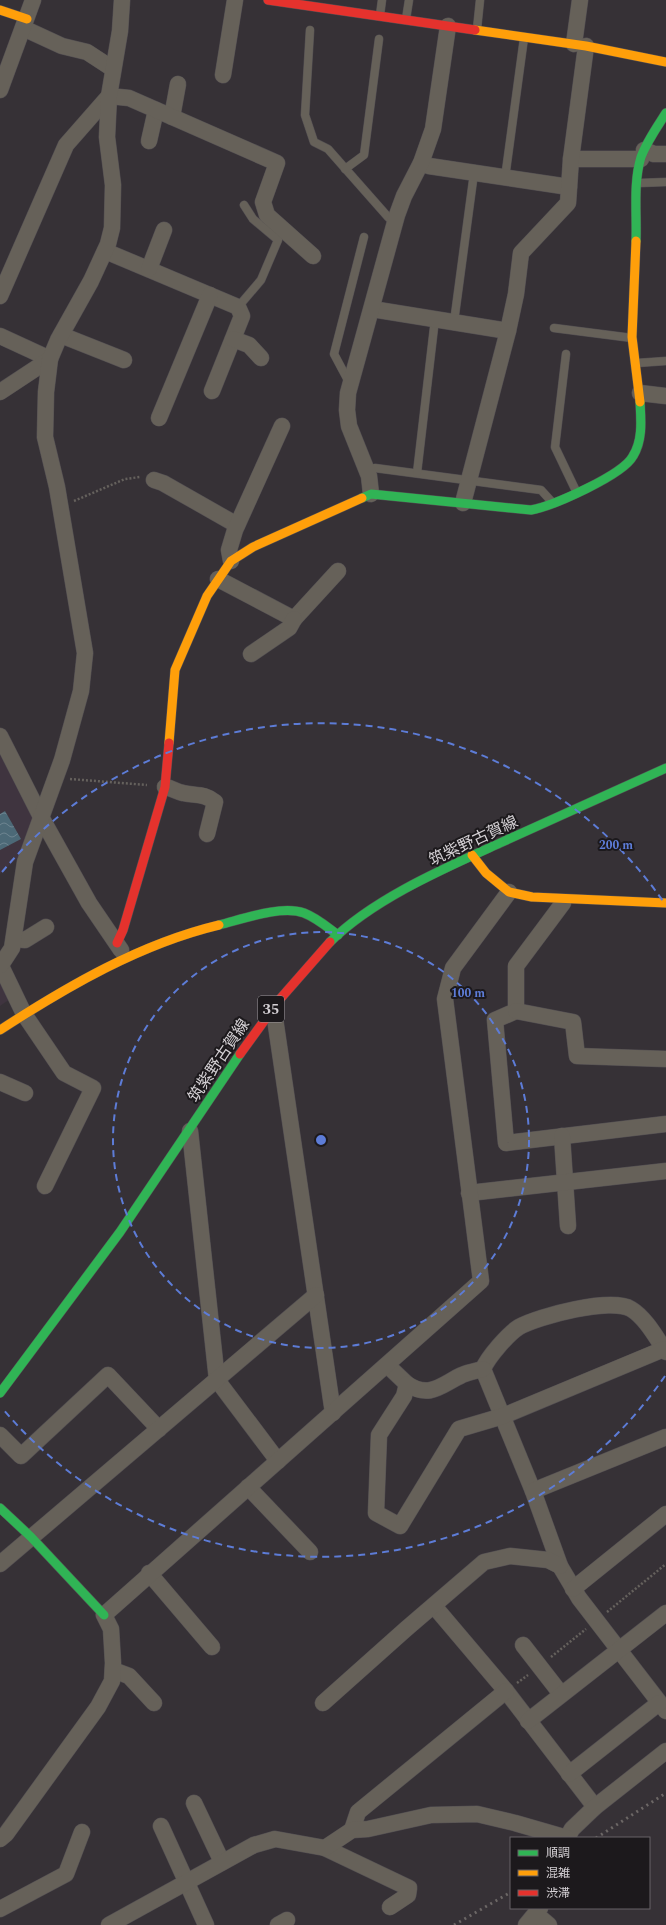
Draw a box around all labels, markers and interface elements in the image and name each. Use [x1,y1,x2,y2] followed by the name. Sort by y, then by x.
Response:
[425,810,522,872] street label: 筑紫野古賀線
[599,836,633,855] text: 200 m
[451,984,485,1003] text: 100 m
[258,996,284,1022] road number: 35
[182,1014,256,1107] street label: 筑紫野古賀線
[314,1133,328,1147] centre of rings
[510,1837,650,1909] legend
[546,1844,570,1863] text: 順調
[546,1864,570,1883] text: 混雑
[546,1884,570,1903] text: 渋滞

